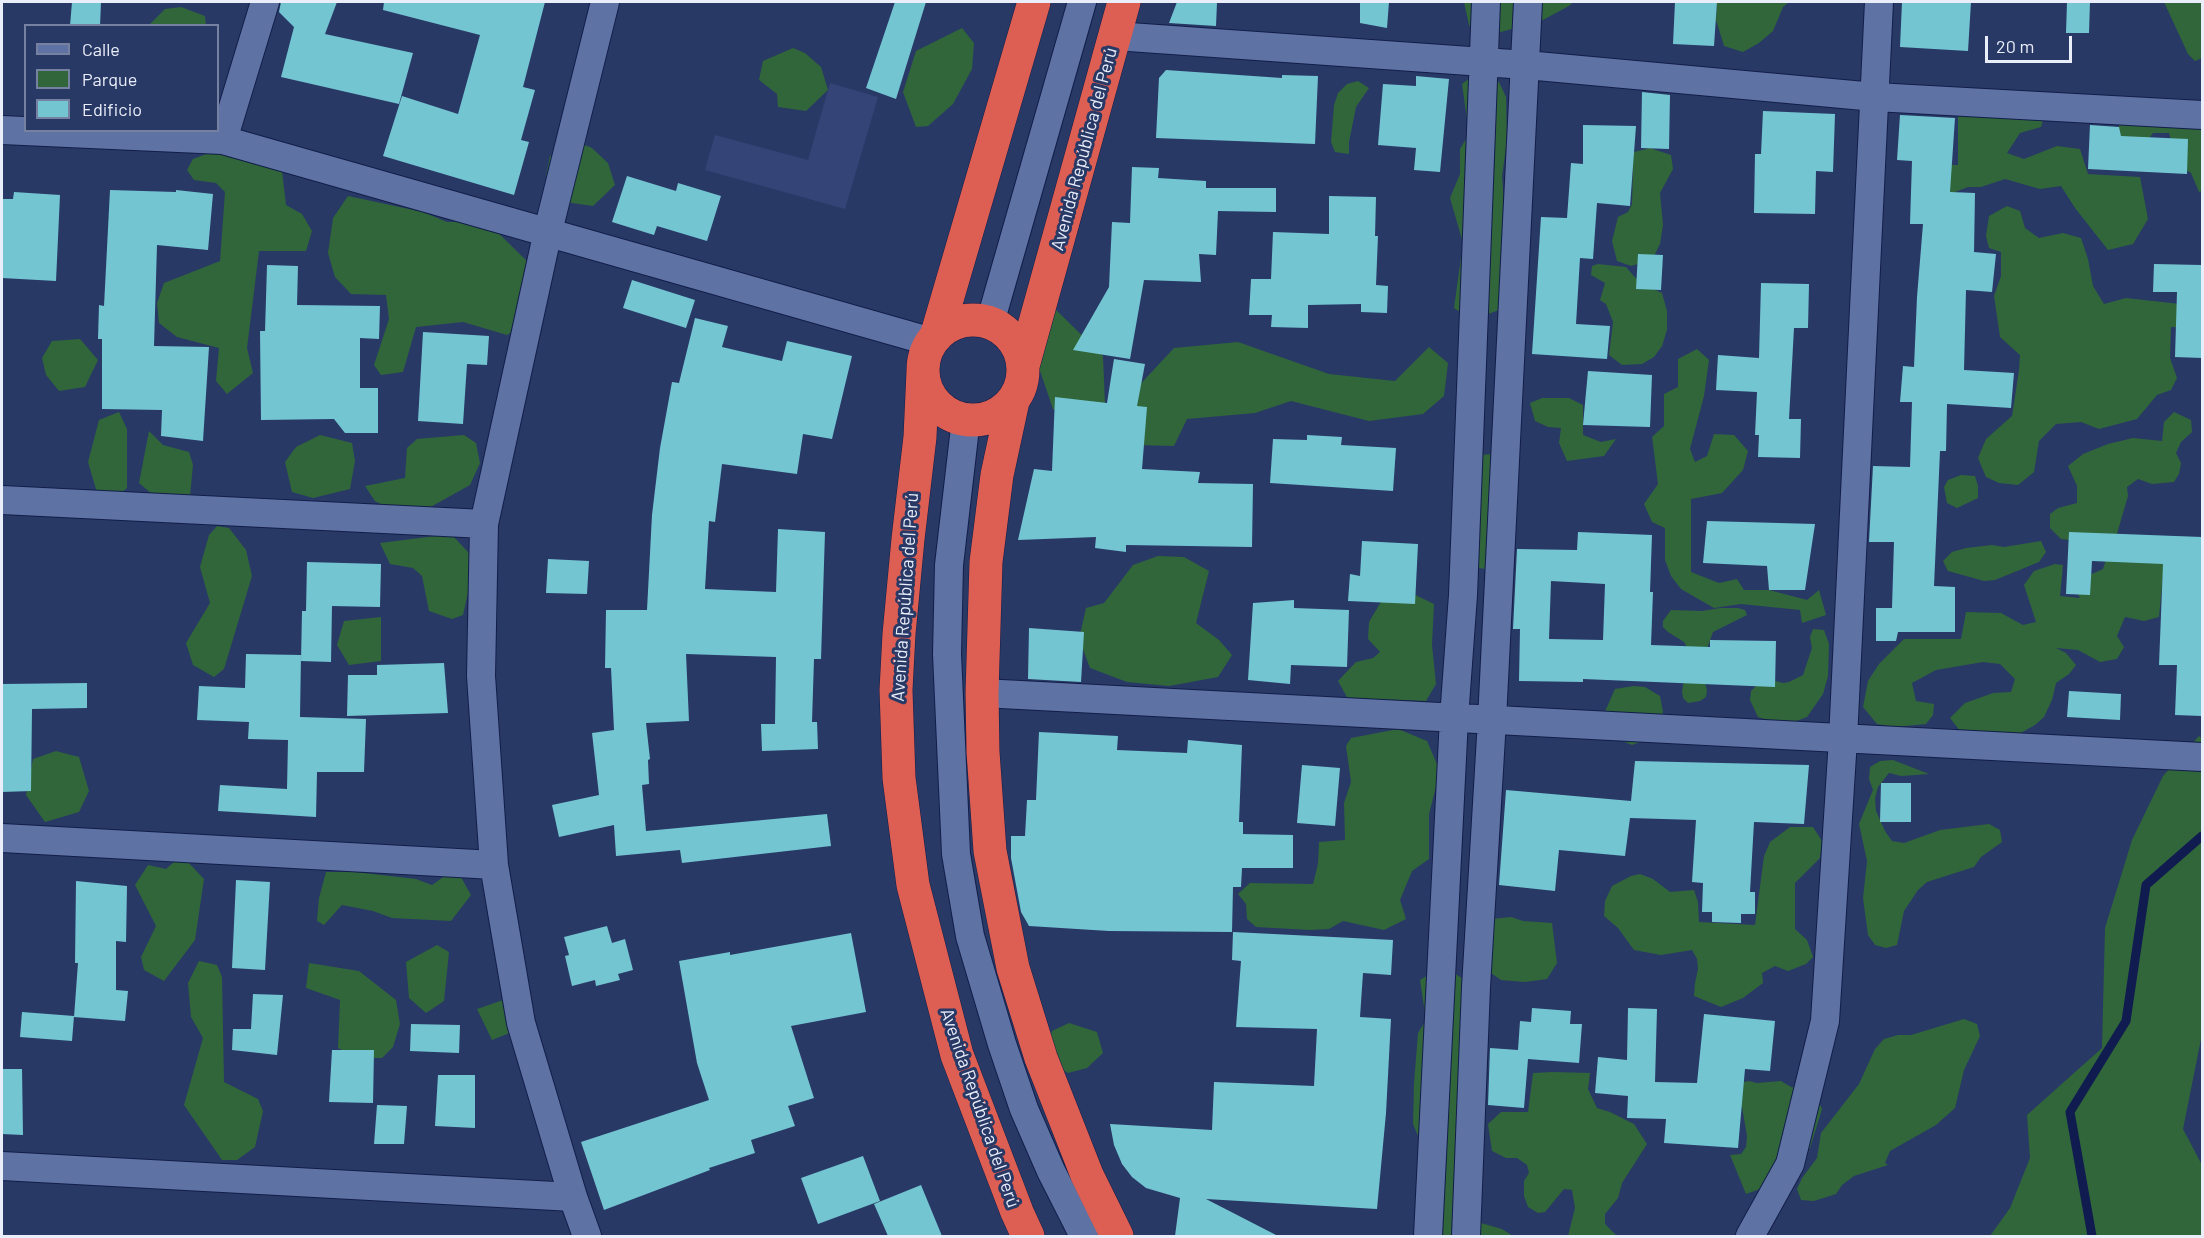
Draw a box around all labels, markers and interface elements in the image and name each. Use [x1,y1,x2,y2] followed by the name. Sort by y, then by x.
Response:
[24,24,219,132] legend
[1988,24,2075,62] scale bar
[1996,35,2034,57] text: 20 m
[82,38,120,60] text: Calle
[1046,45,1122,253] street label: Avenida República del Perú
[82,68,137,90] text: Parque
[82,98,142,120] text: Edificio
[887,492,923,702] street label: Avenida República del Perú
[936,1005,1024,1211] street label: Avenida República del Perú

